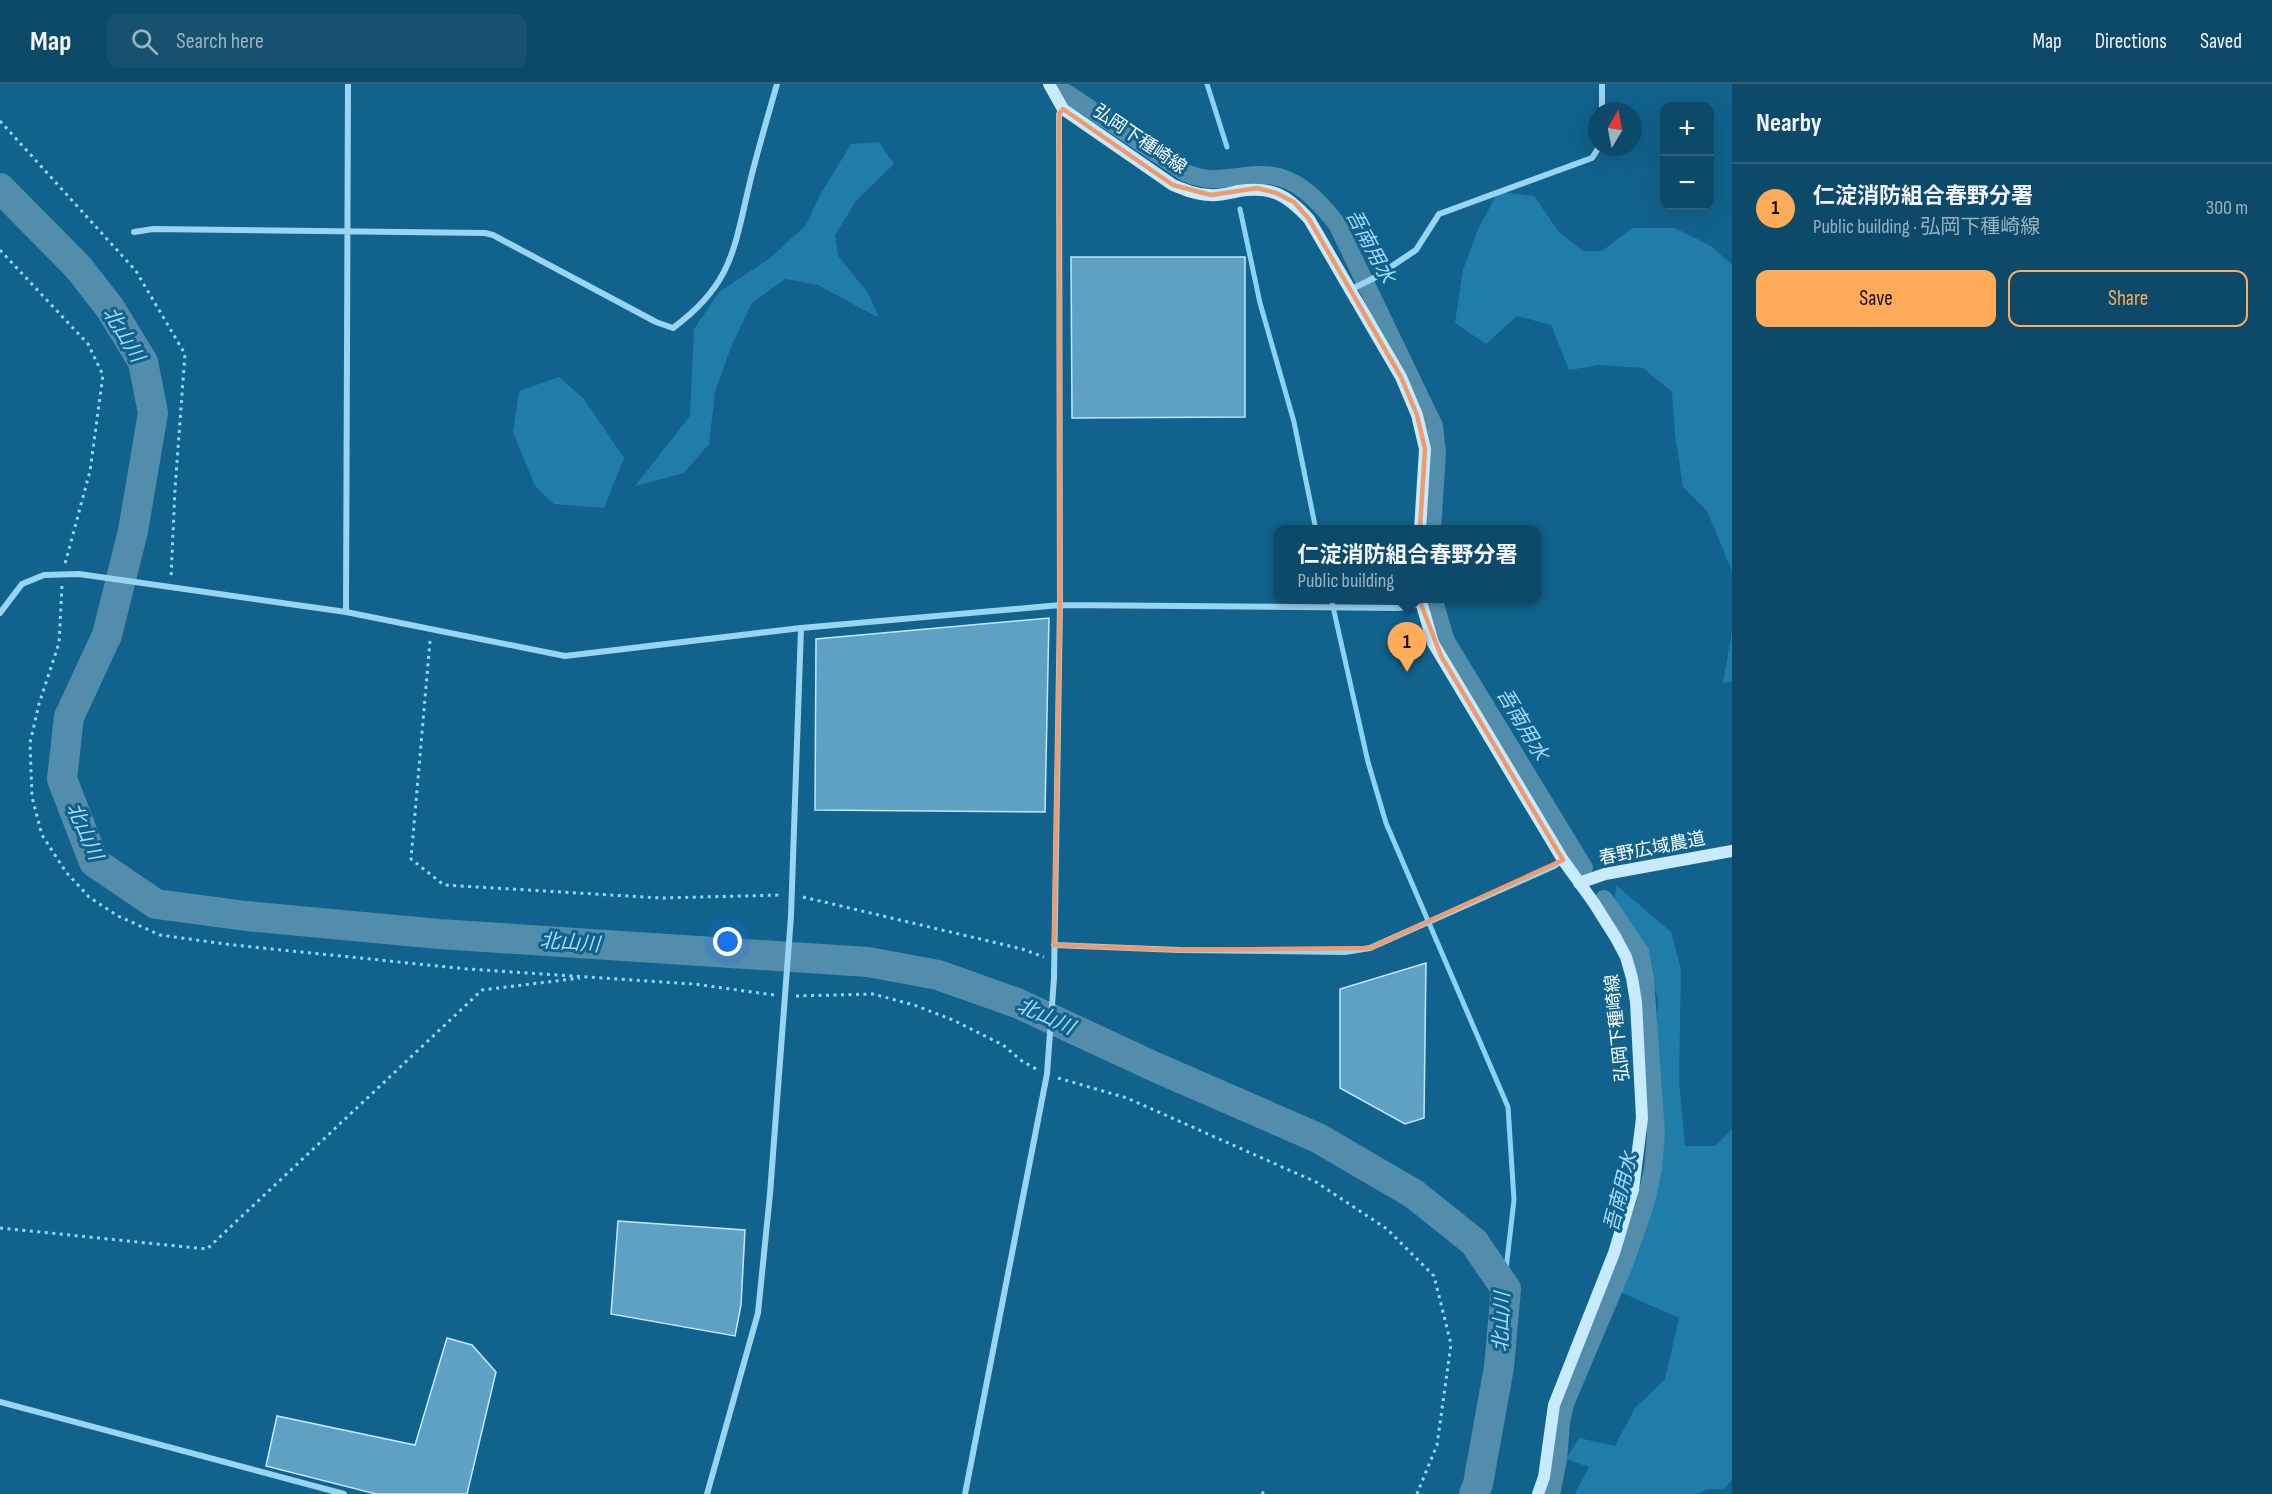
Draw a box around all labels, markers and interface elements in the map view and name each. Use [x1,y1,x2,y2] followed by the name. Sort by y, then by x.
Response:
[107,14,527,68] search box
[30,25,71,58] text: Map
[128,25,161,58] icon: search
[176,28,264,55] text: Search here
[2032,29,2062,54] text: Map
[2095,29,2167,54] text: Directions
[2200,29,2242,54] text: Saved
[1089,101,1190,178] street label: 弘岡下種崎線
[1588,102,1642,156] north arrow
[1660,102,1714,210] map controls
[1660,102,1714,156] button: +
[1756,108,1822,139] text: Nearby
[1660,156,1714,210] button: −
[1813,183,2033,210] text: 仁淀消防組合春野分署
[1772,196,1779,220] text: 1
[2206,196,2248,220] text: 300 m
[1341,206,1400,289] water label: 吾南用水
[1813,215,2040,239] text: Public building · 弘岡下種崎線
[1756,270,1996,327] button: Save
[2008,270,2248,327] button: Share
[97,303,150,368] water label: 北山川
[1274,525,1541,603] popup
[1297,542,1518,569] text: 仁淀消防組合春野分署
[1297,569,1394,593] text: Public building
[1388,622,1426,672] pin: 1
[1491,684,1554,767] water label: 吾南用水
[61,799,108,866] water label: 北山川
[1597,828,1707,869] street label: 春野広域農道
[713,927,742,956] your location
[539,929,603,957] water label: 北山川
[1601,973,1634,1083] street label: 弘岡下種崎線
[1013,994,1080,1041] water label: 北山川
[1600,1149,1643,1234] water label: 吾南用水
[1489,1290,1515,1352] water label: 北山川

